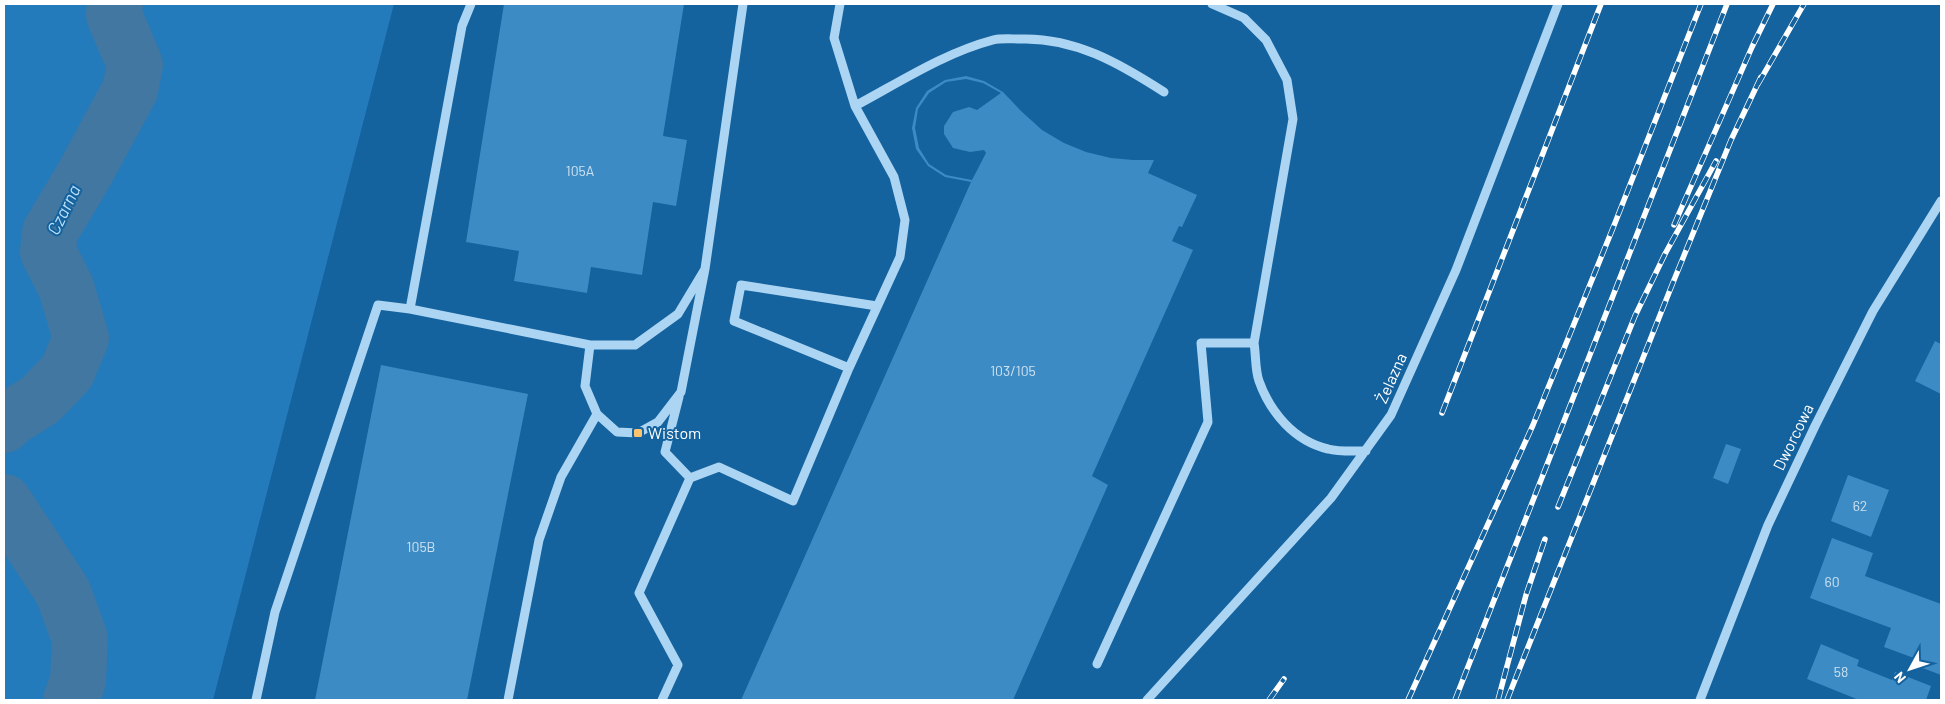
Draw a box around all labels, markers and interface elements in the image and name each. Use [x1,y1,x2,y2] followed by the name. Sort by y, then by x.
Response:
[566,162,595,179] house number: 105A
[42,181,85,238] water label: Czarna
[1371,350,1410,406] street label: Żelazna
[990,362,1036,379] house number: 103/105
[1768,400,1817,473] street label: Dworcowa
[648,423,701,442] place label: Wistom
[632,427,644,439] marker: Wistom
[1853,497,1867,514] house number: 62
[407,538,435,555] house number: 105B
[1824,573,1840,590] house number: 60
[1885,644,1935,694] north arrow
[1834,663,1848,680] house number: 58
[1890,669,1909,687] text: N

